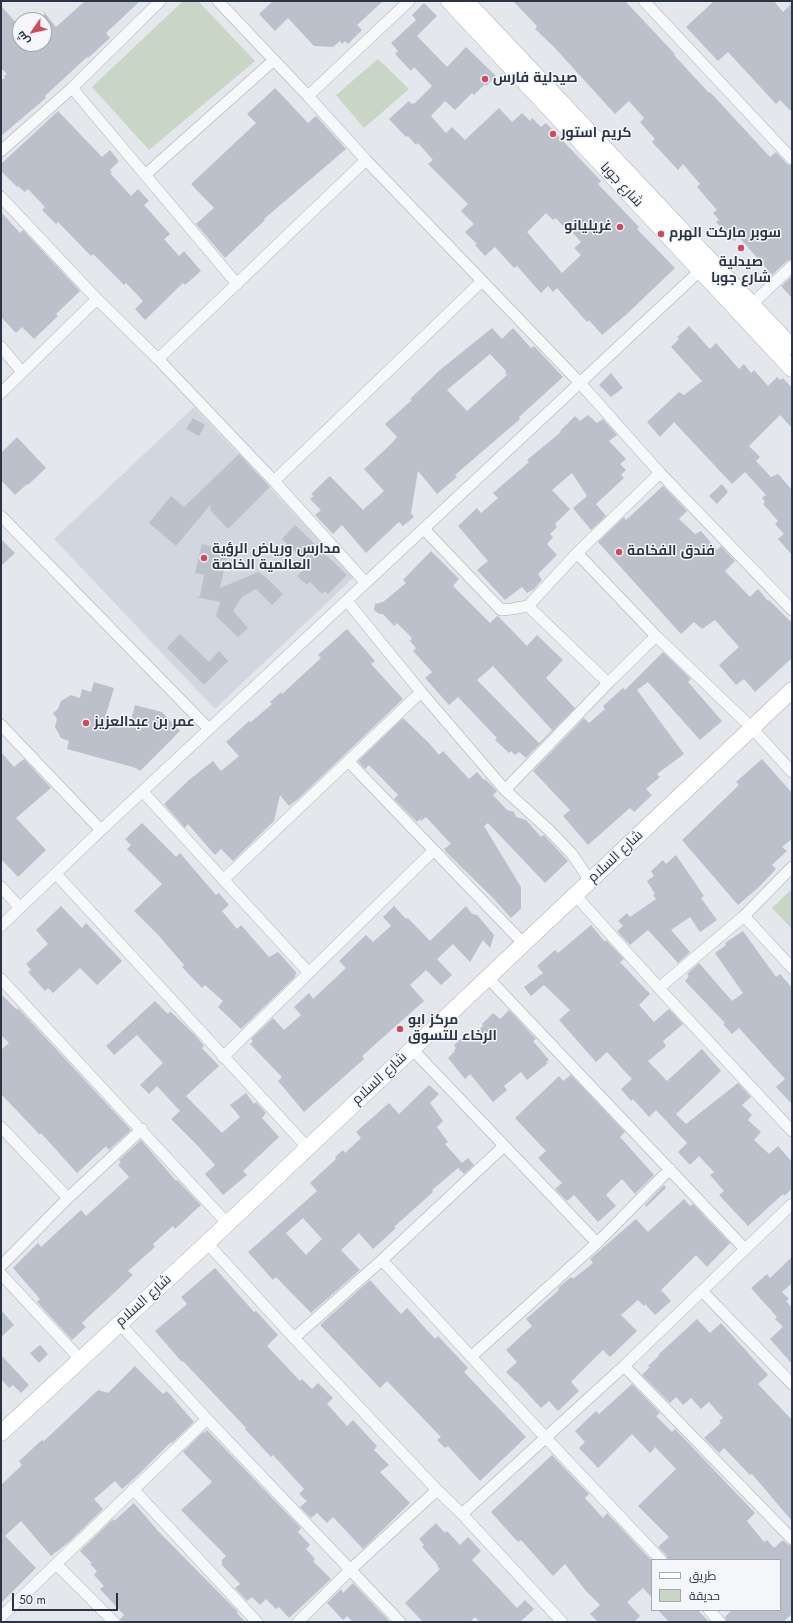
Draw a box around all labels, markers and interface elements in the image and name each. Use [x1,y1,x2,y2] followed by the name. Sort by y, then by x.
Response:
[12,12,52,52] north arrow
[12,28,33,48] text: ش
[493,71,578,87] place label: صيدلية فارس
[480,74,490,84] marker: صيدلية فارس
[561,126,631,142] place label: كريم استور
[548,129,558,139] marker: كريم استور
[596,159,646,211] street label: شارع جوبا
[564,219,612,235] place label: غريليانو
[615,222,625,232] marker: غريليانو
[669,226,781,242] place label: سوبر ماركت الهرم
[656,229,666,239] marker: سوبر ماركت الهرم
[736,243,746,253] marker: صيدلية شارع جوبا
[711,255,771,288] place label: صيدلية شارع جوبا
[212,542,340,574] place label: مدارس ورياض الرؤية العالمية الخاصة
[627,544,715,560] place label: فندق الفخامة
[614,547,624,557] marker: فندق الفخامة
[199,553,209,563] marker: مدارس ورياض الرؤية العالمية الخاصة
[94,715,195,731] place label: عمر بن عبدالعزيز
[81,718,91,728] marker: عمر بن عبدالعزيز
[585,827,647,887] street label: شارع السلام
[408,1013,497,1046] place label: مركز ابو الرخاء للتسوق
[395,1024,405,1034] marker: مركز ابو الرخاء للتسوق
[349,1049,411,1109] street label: شارع السلام
[113,1272,175,1330] street label: شارع السلام
[651,1559,781,1611] legend
[689,1567,716,1585] text: طريق
[14,1585,120,1611] scale bar
[689,1587,720,1605] text: حديقة
[19,1591,46,1609] text: 50 m

